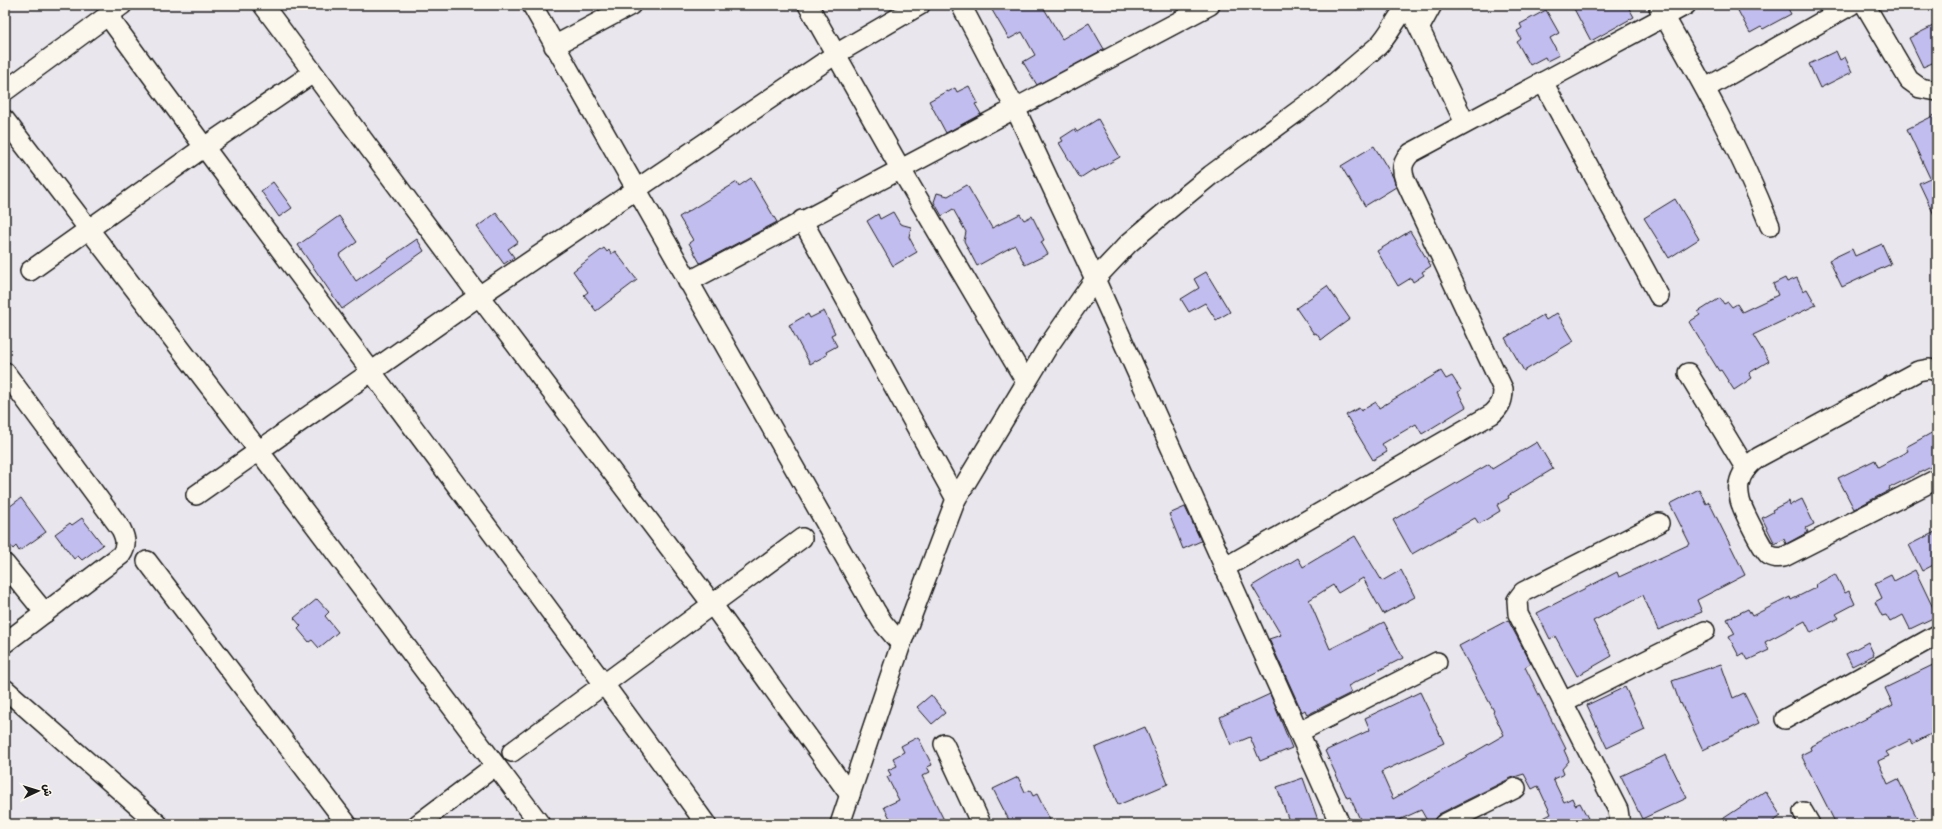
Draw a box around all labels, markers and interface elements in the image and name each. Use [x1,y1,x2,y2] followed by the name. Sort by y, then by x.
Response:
[18,771,58,811] north arrow
[40,784,55,797] text: ش

